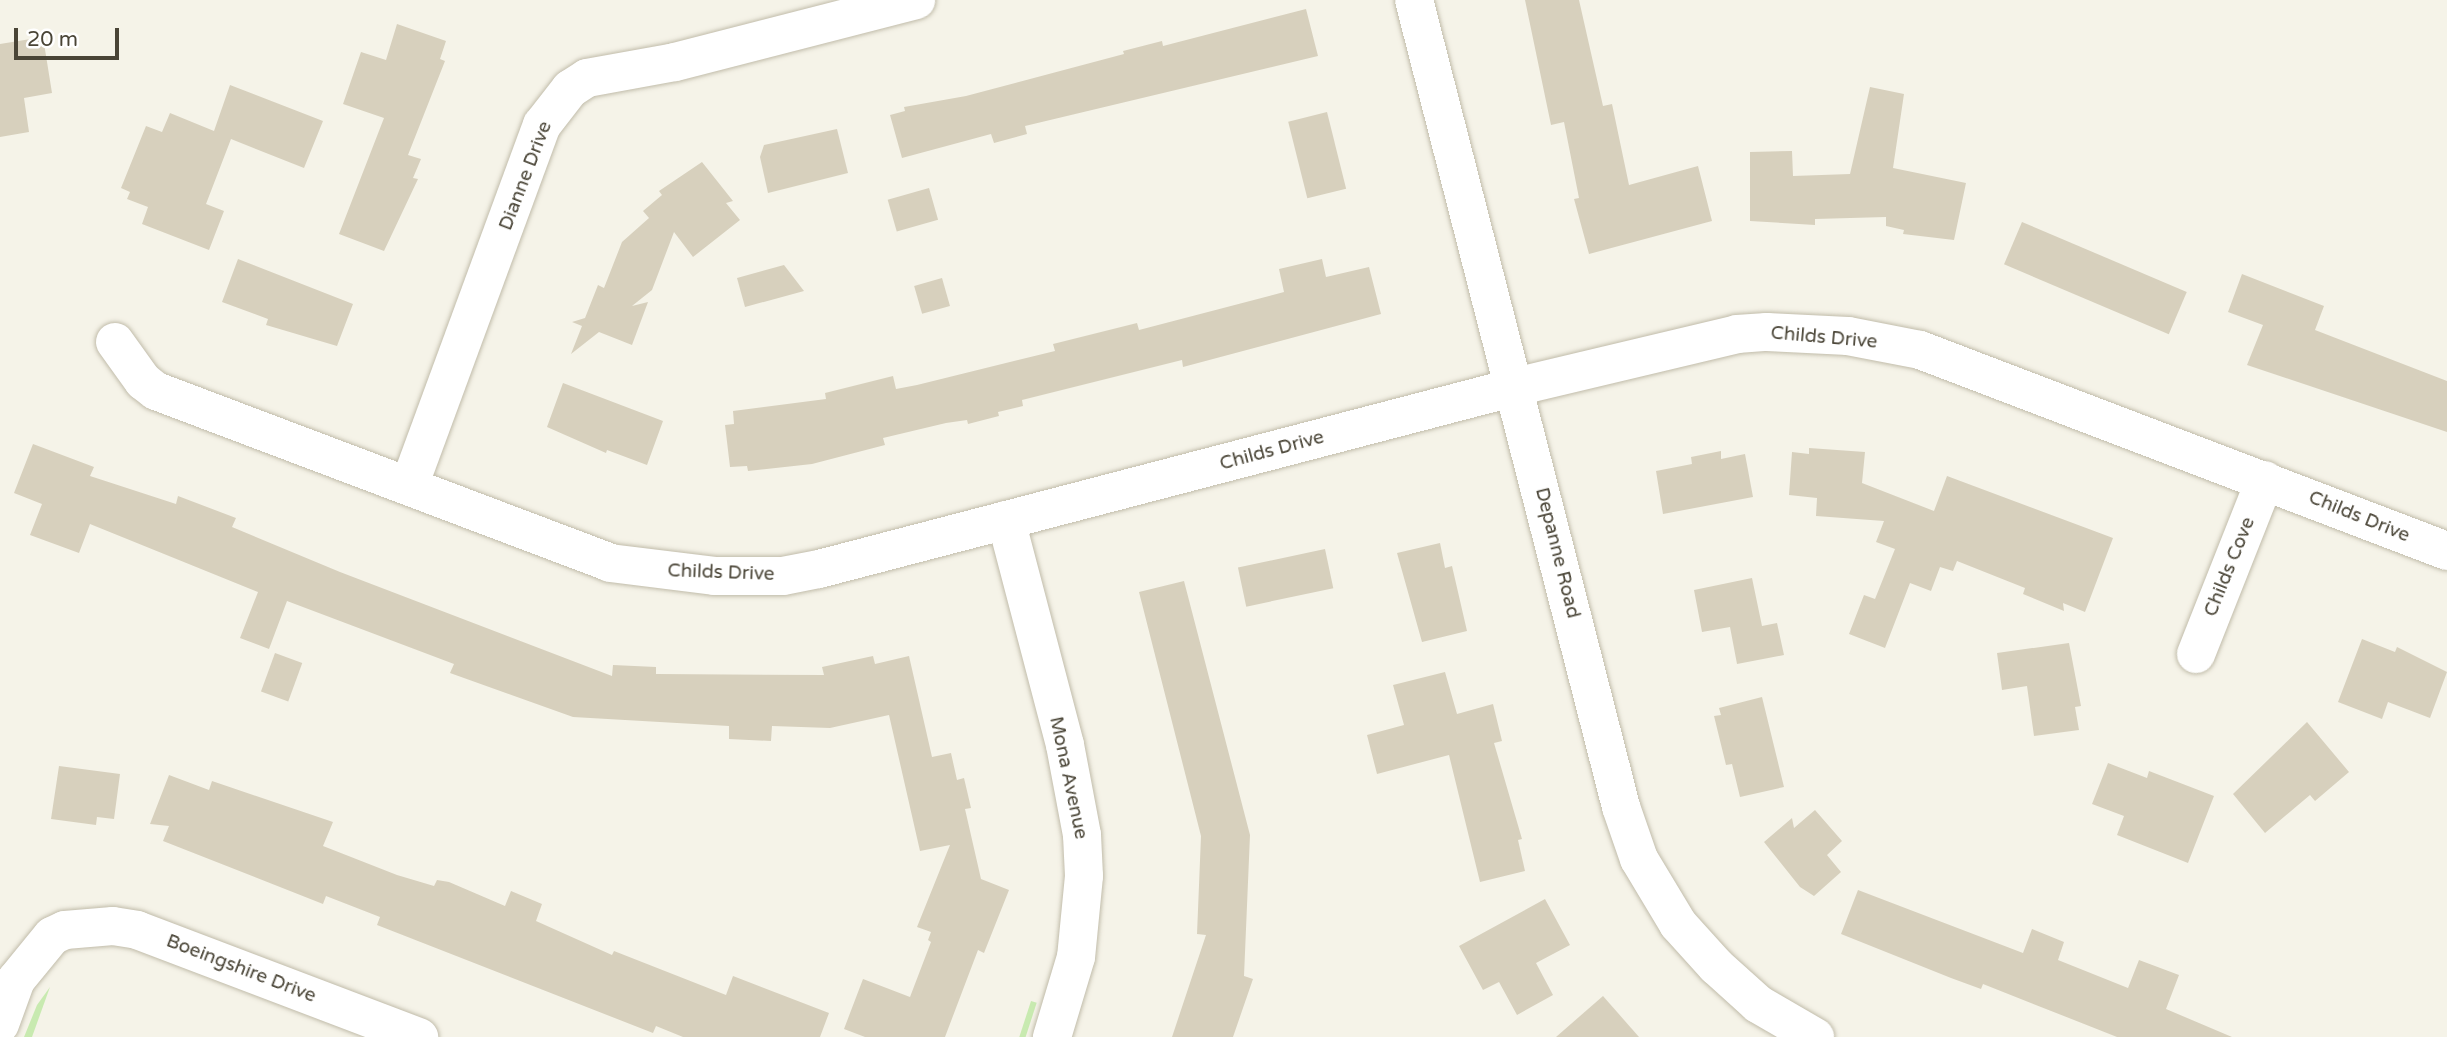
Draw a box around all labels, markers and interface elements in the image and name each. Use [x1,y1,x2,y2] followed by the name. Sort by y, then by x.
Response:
[18,14,122,58] scale bar
[27,27,78,52] text: 20 m
[495,118,557,234] street label: Dianne Drive
[1770,322,1878,354] street label: Childs Drive
[1217,426,1327,476] street label: Childs Drive
[1530,485,1584,621] street label: Depanne Road
[2305,486,2413,548] street label: Childs Drive
[2200,514,2260,620] street label: Childs Cove
[667,560,775,586] street label: Childs Drive
[1044,715,1092,841] street label: Mona Avenue
[163,930,319,1008] street label: Boeingshire Drive

